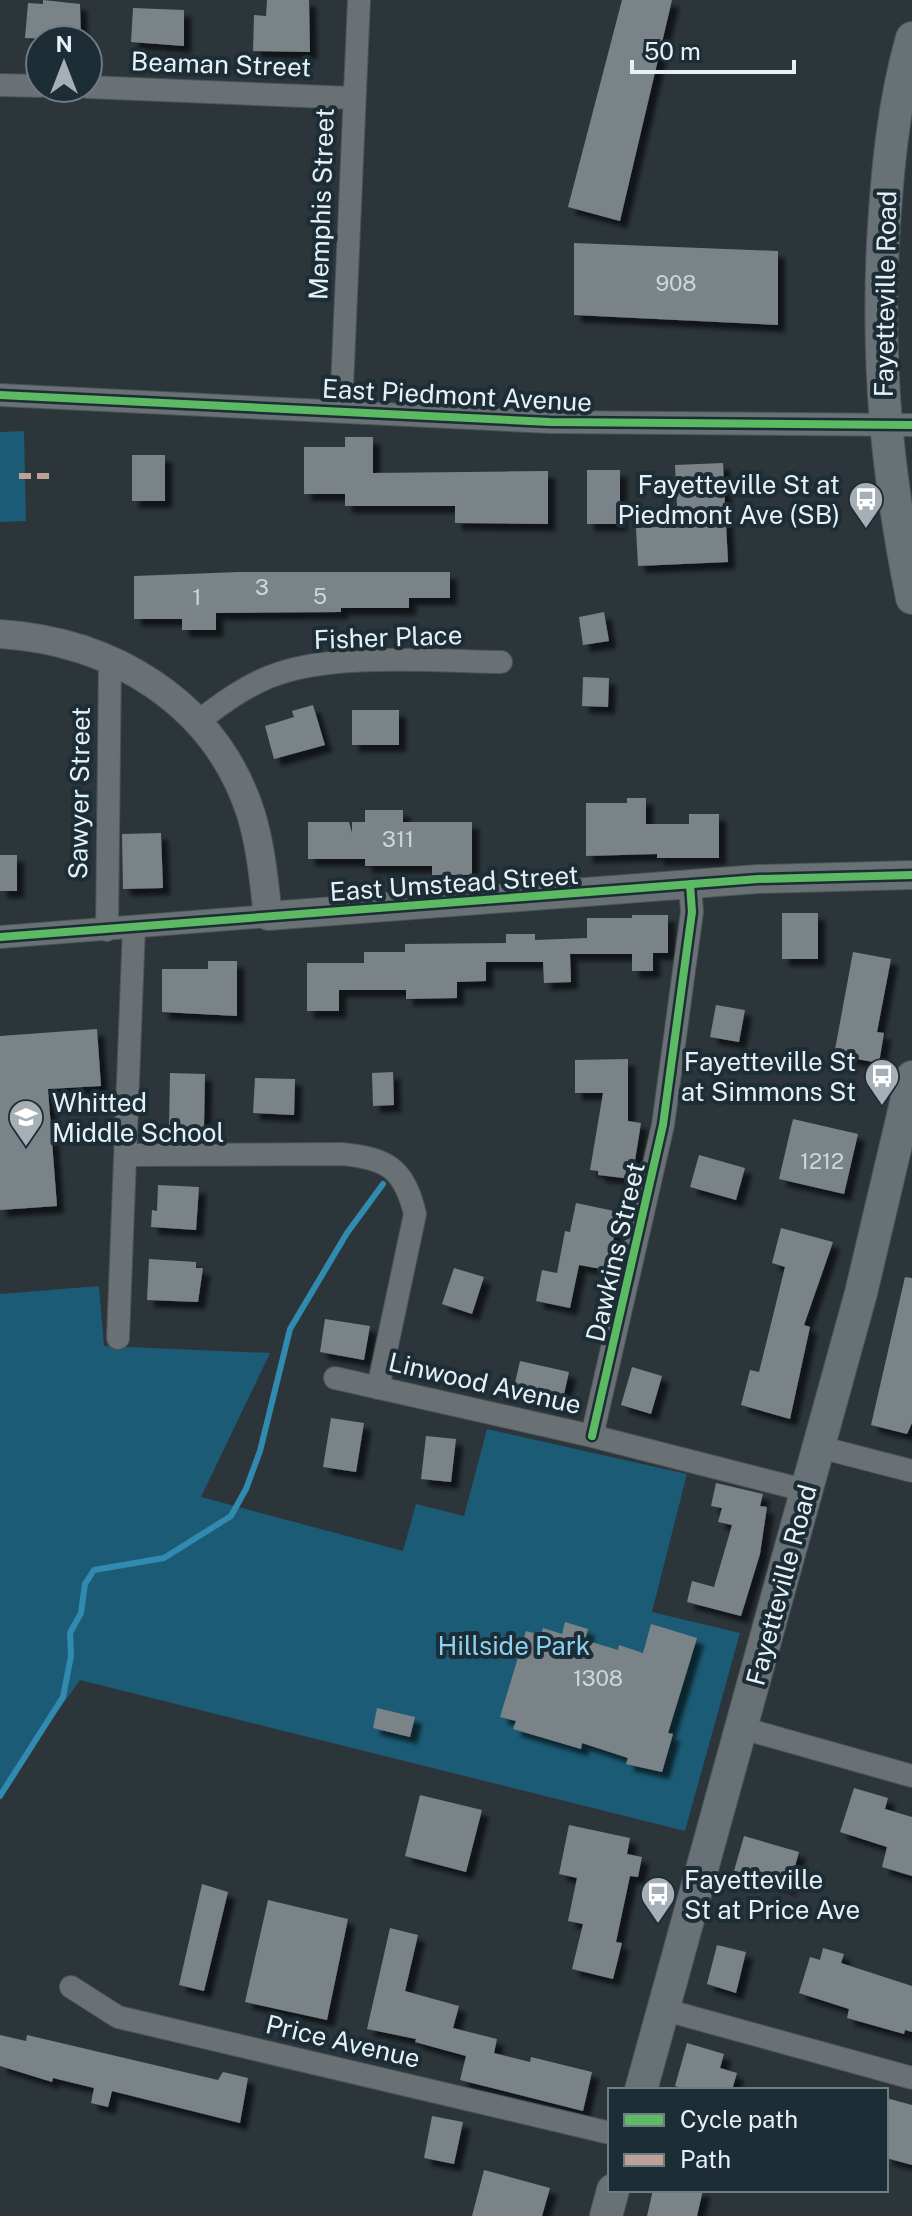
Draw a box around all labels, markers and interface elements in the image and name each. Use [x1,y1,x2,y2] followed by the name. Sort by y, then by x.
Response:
[24,24,104,104] north arrow
[632,24,794,74] scale bar
[55,31,73,57] text: N
[644,37,701,65] text: 50 m
[130,45,312,83] street label: Beaman Street
[302,107,340,301] street label: Memphis Street
[868,190,902,398] street label: Fayetteville Road
[655,270,697,296] house number: 908
[321,372,593,418] street label: East Piedmont Avenue
[617,469,840,530] place label: Fayetteville St at Piedmont Ave (SB)
[847,480,885,530] bus stop icon: Fayetteville St at Piedmont Ave (SB)
[255,574,269,600] house number: 3
[313,583,327,609] house number: 5
[193,584,201,610] house number: 1
[313,619,463,655] street label: Fisher Place
[62,706,96,880] street label: Sawyer Street
[382,826,414,852] house number: 311
[329,859,579,907] street label: East Umstead Street
[681,1046,856,1107] place label: Fayetteville St at Simmons St
[863,1057,901,1107] bus stop icon: Fayetteville St at Simmons St
[52,1087,224,1148] place label: Whitted Middle School
[7,1098,45,1148] school or university icon: Whitted Middle School
[800,1148,844,1174] house number: 1212
[579,1159,651,1345] street label: Dawkins Street
[386,1346,584,1420] street label: Linwood Avenue
[739,1481,823,1689] street label: Fayetteville Road
[438,1630,590,1661] park label: Hillside Park
[573,1665,623,1691] house number: 1308
[684,1864,860,1925] place label: Fayetteville St at Price Ave
[639,1875,677,1925] bus stop icon: Fayetteville St at Price Ave
[263,2008,423,2074] street label: Price Avenue
[608,2088,888,2192] legend
[680,2105,798,2133] text: Cycle path
[680,2145,731,2173] text: Path

